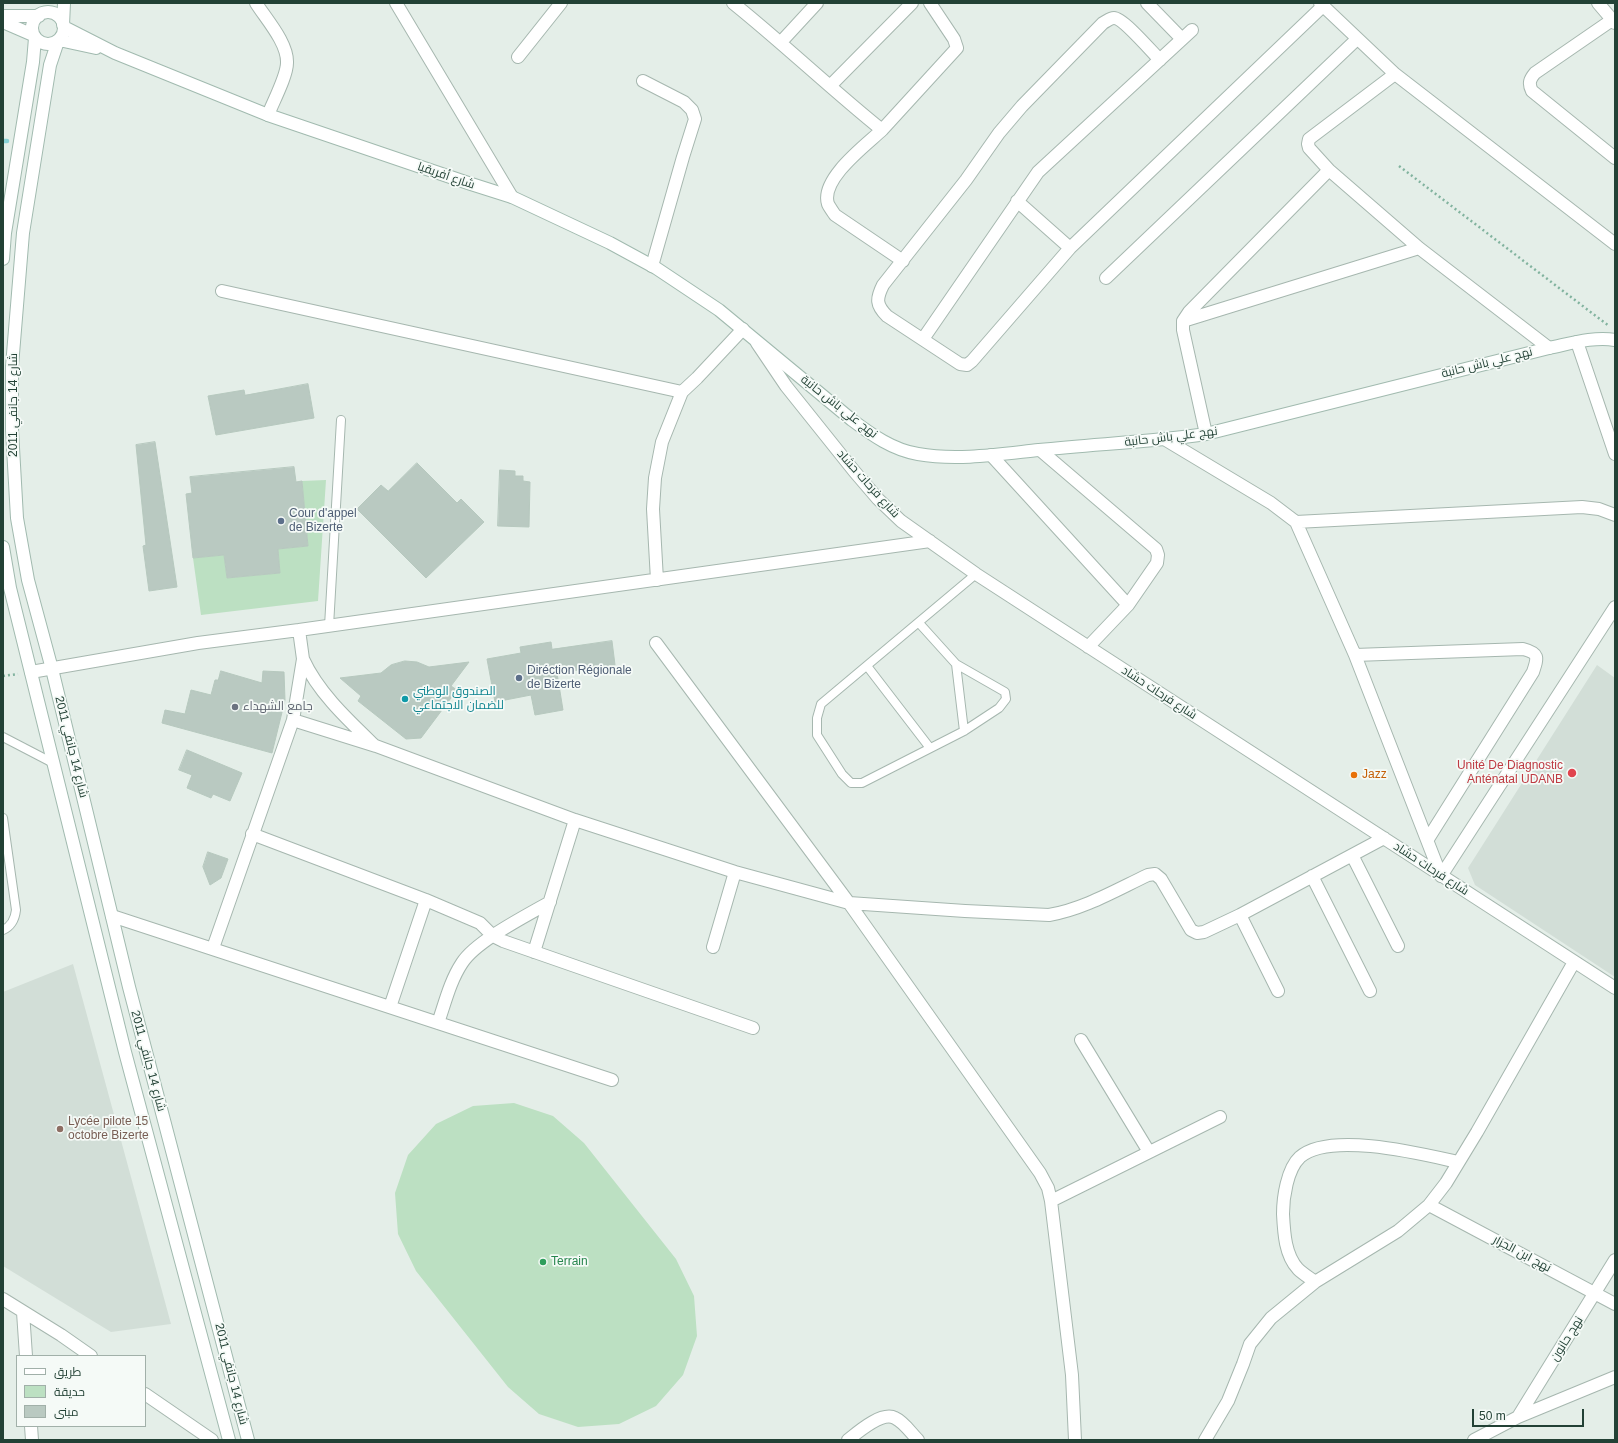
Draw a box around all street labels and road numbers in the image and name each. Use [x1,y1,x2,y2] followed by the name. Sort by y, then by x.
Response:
[415,159,477,193] street label: شارع أفريقيا
[1440,345,1534,381] street label: نهج علي باش حانبة
[7,353,21,457] street label: شارع 14 جانفي 2011
[798,373,880,441] street label: نهج علي باش حانبة
[1124,424,1218,450] street label: نهج علي باش حانبة
[834,447,902,521] street label: شارع فرحات حشاد
[1119,663,1199,723] street label: شارع فرحات حشاد
[51,695,91,799] street label: شارع 14 جانفي 2011
[1391,839,1471,899] street label: شارع فرحات حشاد
[128,1009,168,1113] street label: شارع 14 جانفي 2011
[1490,1233,1554,1275] street label: نهج ابن الجزار
[1548,1314,1586,1364] street label: نهج حانون
[211,1322,251,1426] street label: شارع 14 جانفي 2011

